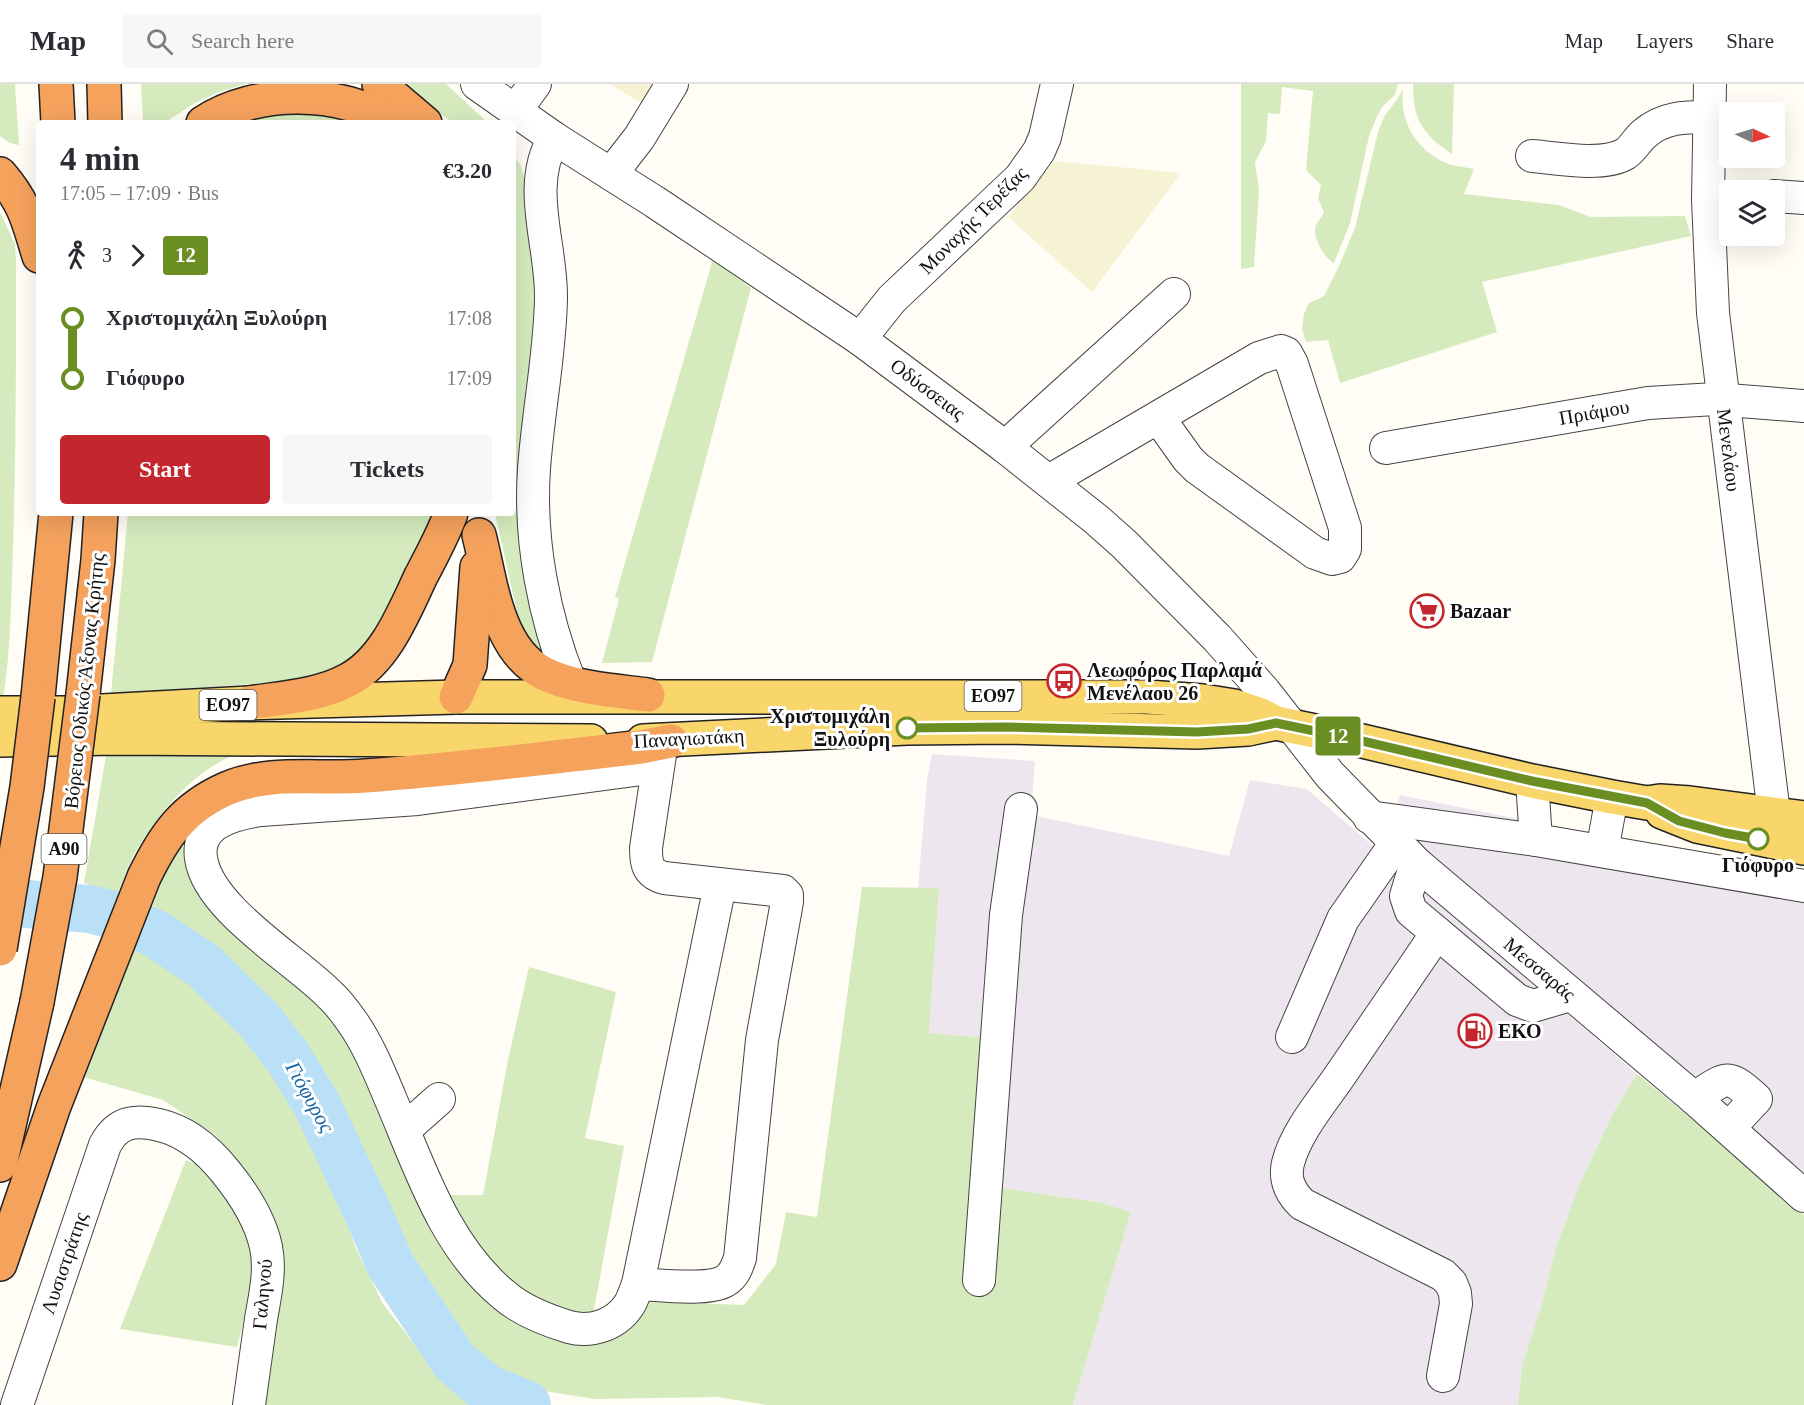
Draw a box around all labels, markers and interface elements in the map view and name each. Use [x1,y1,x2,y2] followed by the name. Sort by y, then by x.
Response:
[122,14,542,68] search box
[30,25,86,56] text: Map
[143,25,176,58] icon: search
[191,28,294,53] text: Search here
[1565,29,1603,53] text: Map
[1636,29,1693,53] text: Layers
[1726,29,1774,53] text: Share
[1719,102,1785,168] north arrow
[1719,102,1785,246] map controls
[60,141,140,177] text: 4 min
[443,158,492,183] text: €3.20
[915,162,1032,279] street label: Μοναχής Τερέζας
[1719,180,1785,246] button: layers
[60,182,219,204] text: 17:05 – 17:09 · Bus
[60,239,93,272] icon: walk
[121,239,154,272] icon: forward
[175,243,196,267] text: 12
[102,244,112,266] text: 3
[106,305,327,330] text: Χριστομιχάλη Ξυλούρη
[446,307,492,329] text: 17:08
[886,354,970,424] street label: Οδύσσειας
[106,365,185,390] text: Γιόφυρο
[446,367,492,389] text: 17:09
[1557,395,1631,430] street label: Πριάμου
[1713,407,1745,493] street label: Μενελάου
[60,435,270,504] button: Start
[282,435,492,504] button: Tickets
[60,552,109,810] street label: Βόρειος Οδικός Άξονας Κρήτης
[1409,593,1445,629] supermarket icon: Bazaar
[1450,600,1511,622] place label: Bazaar
[1087,659,1262,704] place label: Λεωφόρος Παρλαμά Μενέλαου 26
[1046,663,1082,699] bus stop icon: Λεωφόρος Παρλαμά Μενέλαου 26
[964,681,1022,711] road number: ΕΟ97
[200,690,256,720] road number: ΕΟ97
[770,705,890,751] place label: Χριστομιχάλη Ξυλούρη
[1311,716,1365,756] line badge: 12
[896,717,918,739] marker: Χριστομιχάλη Ξυλούρη
[633,724,745,753] street label: Παναγιωτάκη
[1328,724,1349,748] text: 12
[1747,828,1769,850] marker: Γιόφυρο
[42,834,86,864] road number: Α90
[1722,854,1794,877] place label: Γιόφυρο
[1499,933,1580,1006] street label: Μεσσαράς
[1457,1013,1493,1049] fuel station icon: ΕΚΟ
[1498,1020,1542,1042] place label: ΕΚΟ
[280,1056,340,1137] water label: Γιόφυρος
[36,1209,93,1317] street label: Λυσιστράτης
[248,1258,277,1330] street label: Γαληνού

